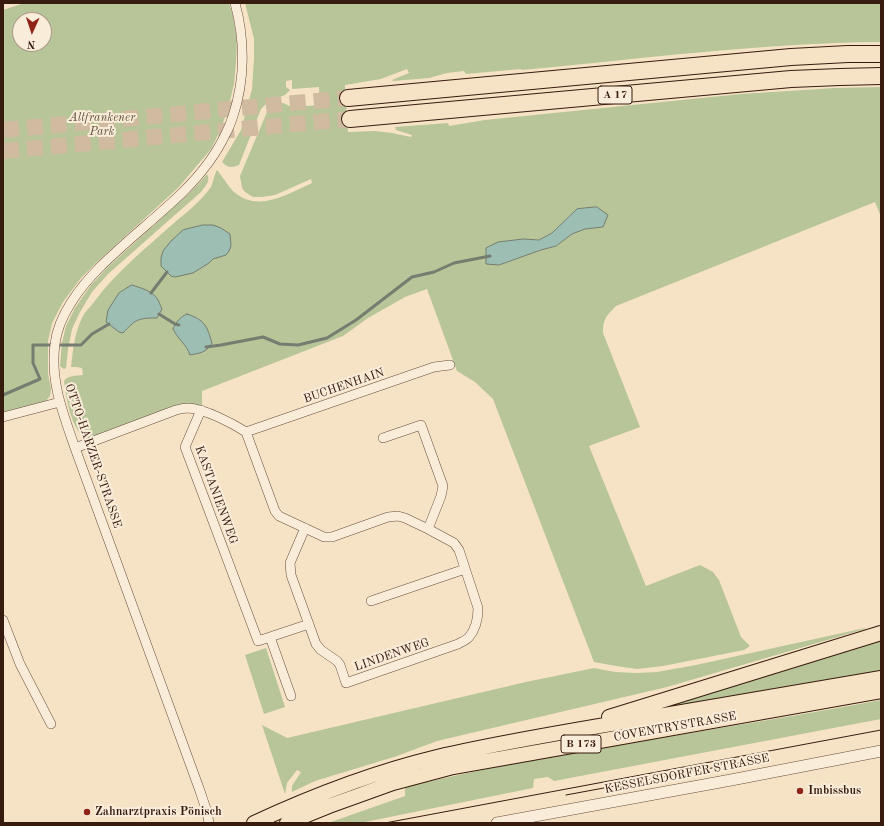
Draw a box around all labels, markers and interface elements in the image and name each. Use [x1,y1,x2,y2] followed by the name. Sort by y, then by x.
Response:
[12,12,52,52] north arrow
[27,38,36,49] text: N
[598,86,632,104] road number: A 17
[69,111,135,139] park label: Altfrankener Park
[302,365,386,407] street label: BUCHENHAIN
[62,382,124,530] street label: OTTO-HARZER-STRASSE
[192,444,240,546] street label: KASTANIENWEG
[352,635,432,675] street label: LINDENWEG
[612,709,738,745] street label: COVENTRYSTRASSE
[561,735,601,753] road number: B 173
[603,751,771,797] street label: KESSELSDORFER STRASSE
[808,784,861,798] place label: Imbissbus
[795,786,805,796] marker: Imbissbus
[95,805,222,819] place label: Zahnarztpraxis Pönisch
[82,807,92,817] marker: Zahnarztpraxis Pönisch

